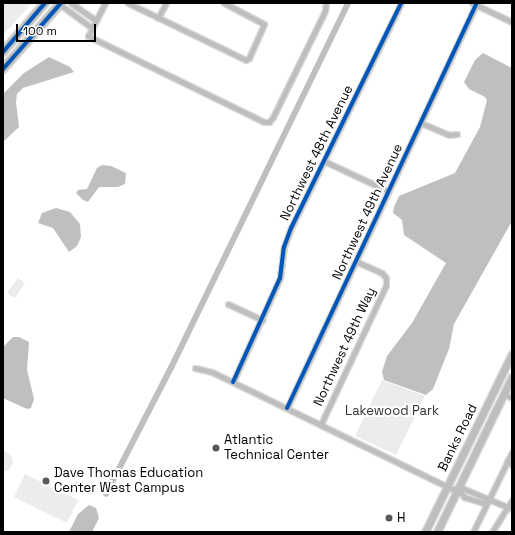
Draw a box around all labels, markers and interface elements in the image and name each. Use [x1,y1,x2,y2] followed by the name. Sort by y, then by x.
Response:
[18,16,98,42] scale bar
[23,23,57,39] text: 100 m
[277,83,357,223] street label: Northwest 48th Avenue
[330,141,406,283] street label: Northwest 49th Avenue
[311,285,379,409] street label: Northwest 49th Way
[435,402,481,474] street label: Banks Road
[345,403,439,419] park label: Lakewood Park
[224,433,329,464] place label: Atlantic Technical Center
[211,443,221,453] marker: Atlantic Technical Center
[54,466,204,497] place label: Dave Thomas Education Center West Campus
[41,476,51,486] marker: Dave Thomas Education Center West Campus
[397,510,406,526] place label: H
[384,513,394,523] marker: H

